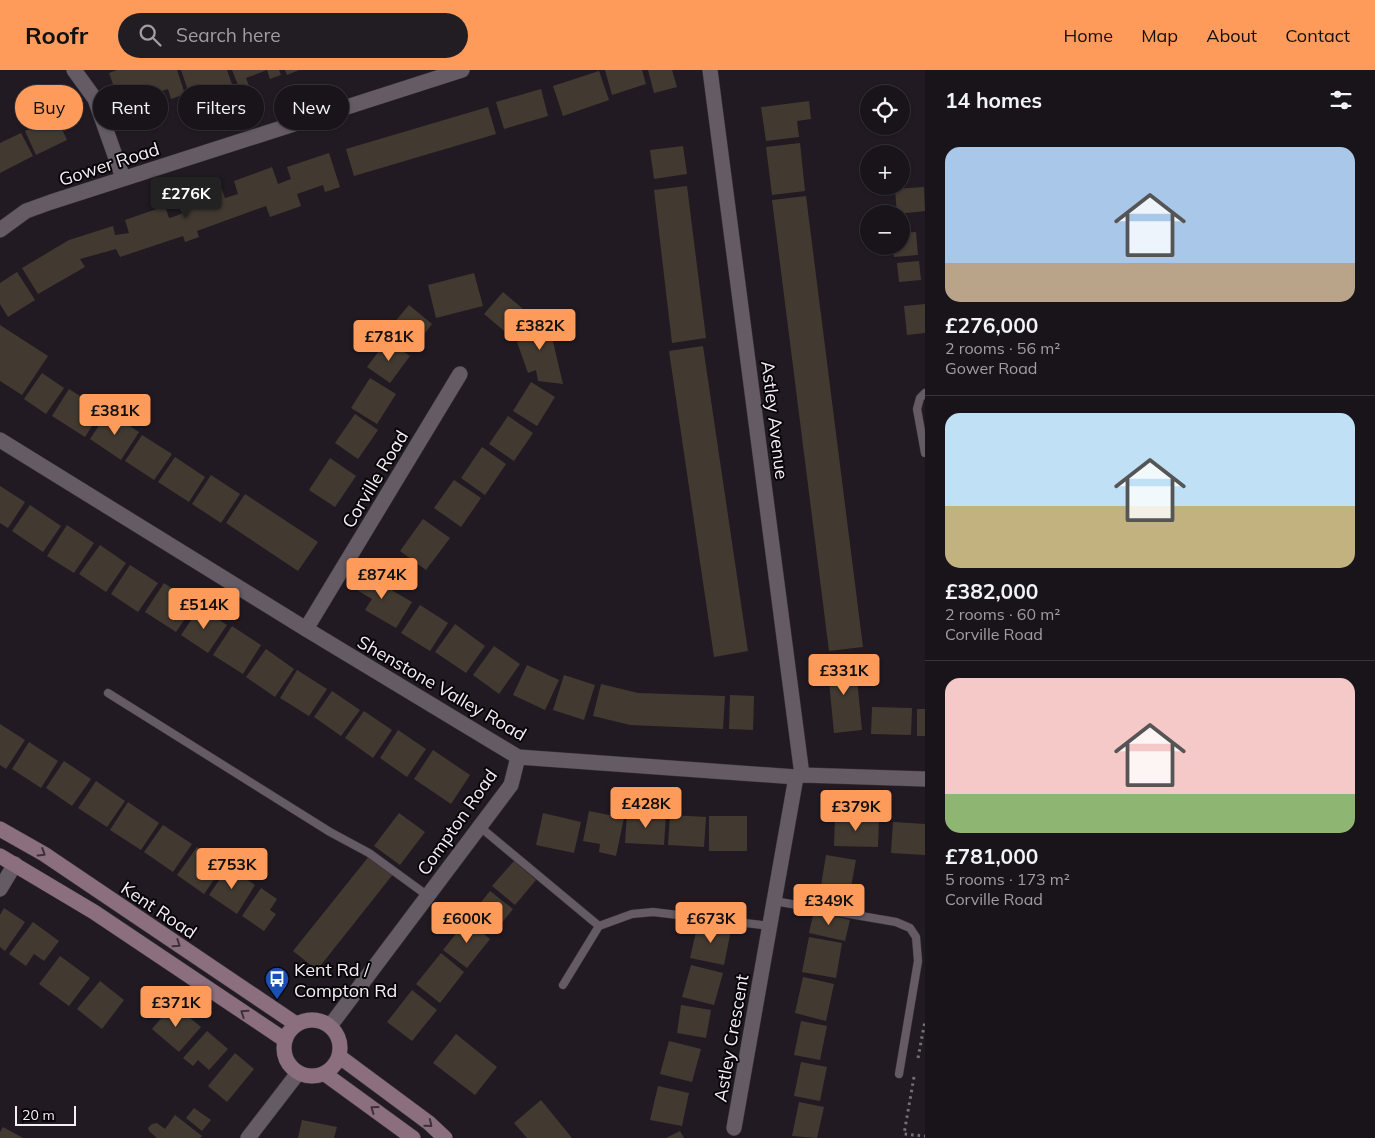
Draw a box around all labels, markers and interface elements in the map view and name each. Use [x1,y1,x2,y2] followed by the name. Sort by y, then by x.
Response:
[118,13,468,58] search box
[25,20,88,50] text: Roofr
[136,21,164,49] icon: search
[176,23,281,47] text: Search here
[1063,24,1113,47] text: Home
[1141,24,1178,47] text: Map
[1206,24,1257,47] text: About
[1285,24,1350,47] text: Contact
[15,85,83,130] chip: Buy
[93,85,168,130] chip: Rent
[178,85,264,130] chip: Filters
[274,85,349,130] chip: New
[860,85,910,255] map controls
[860,85,910,135] button: locate
[1327,86,1355,114] icon: filters
[945,87,1042,113] text: 14 homes
[56,137,162,191] street label: Gower Road
[860,145,910,195] button: +
[151,176,221,219] pin: £276K
[1105,180,1195,270] icon: home
[161,183,211,203] text: £276K
[860,205,910,255] button: −
[505,308,575,351] pin: £382K
[945,312,1038,338] text: £276,000
[515,315,565,335] text: £382K
[354,320,424,362] pin: £781K
[364,326,414,346] text: £781K
[945,338,1060,358] text: 2 rooms · 56 m²
[945,358,1037,378] text: Gower Road
[756,359,794,481] street label: Astley Avenue
[80,394,150,436] pin: £381K
[90,400,140,420] text: £381K
[337,426,413,532] street label: Corville Road
[1105,445,1195,535] icon: home
[347,558,417,600] pin: £874K
[357,564,407,584] text: £874K
[945,578,1038,604] text: £382,000
[169,588,239,630] pin: £514K
[179,594,229,614] text: £514K
[945,604,1060,624] text: 2 rooms · 60 m²
[945,624,1043,644] text: Corville Road
[353,630,531,746] street label: Shenstone Valley Road
[809,654,879,696] pin: £331K
[819,660,869,680] text: £331K
[1105,710,1195,800] icon: home
[412,764,502,880] street label: Compton Road
[611,786,681,829] pin: £428K
[821,790,891,832] pin: £379K
[621,793,671,813] text: £428K
[831,796,881,816] text: £379K
[945,843,1038,869] text: £781,000
[37,847,46,857] one-way arrow
[197,848,267,890] pin: £753K
[207,854,257,874] text: £753K
[945,869,1070,889] text: 5 rooms · 173 m²
[117,876,201,944] street label: Kent Road
[794,884,864,926] pin: £349K
[945,889,1043,909] text: Corville Road
[804,890,854,910] text: £349K
[432,902,502,944] pin: £600K
[676,902,746,944] pin: £673K
[442,908,492,928] text: £600K
[686,908,736,928] text: £673K
[171,938,181,947] one-way arrow
[294,958,397,1002] place label: Kent Rd / Compton Rd
[264,966,290,1000] bus stop icon: Kent Rd / Compton Rd
[708,972,754,1104] street label: Astley Crescent
[141,986,211,1028] pin: £371K
[151,992,201,1012] text: £371K
[240,1010,250,1019] one-way arrow
[15,1103,76,1126] scale bar
[22,1106,55,1124] text: 20 m
[370,1106,380,1115] one-way arrow
[424,1119,433,1128] one-way arrow

